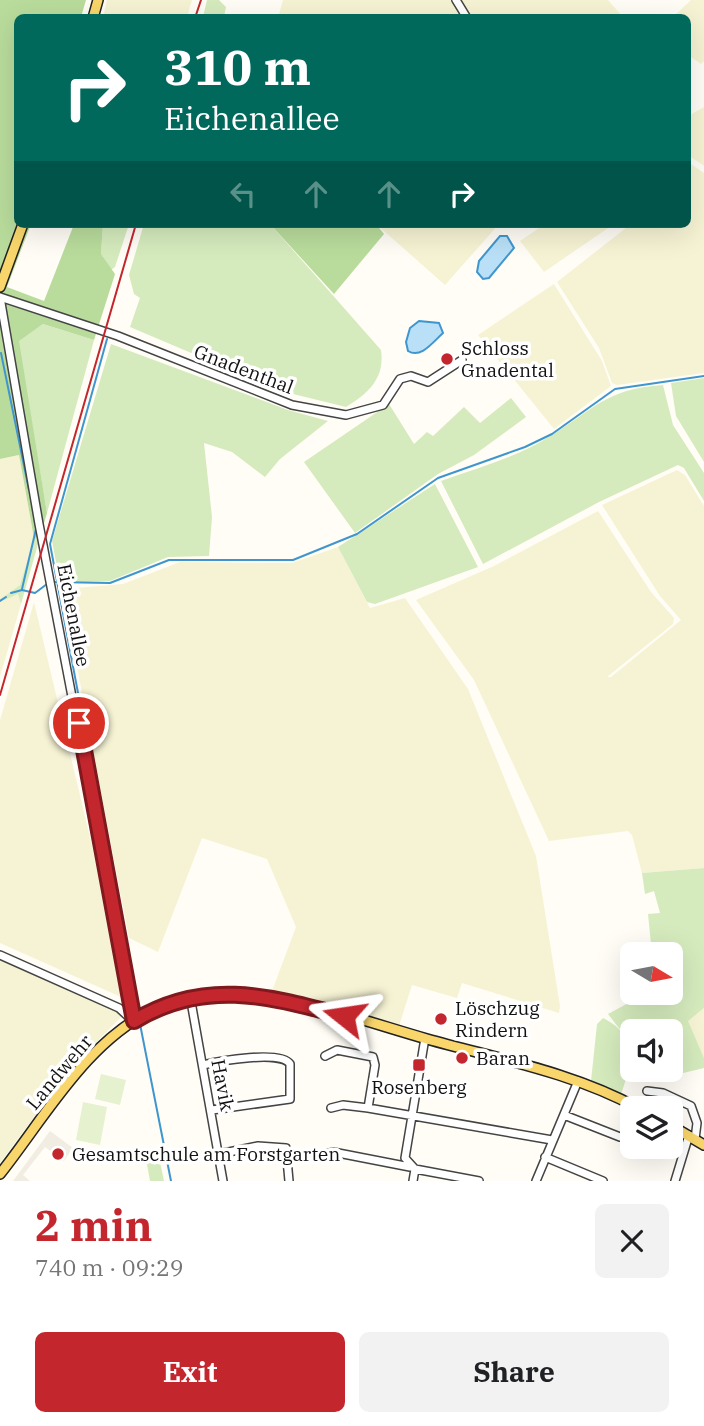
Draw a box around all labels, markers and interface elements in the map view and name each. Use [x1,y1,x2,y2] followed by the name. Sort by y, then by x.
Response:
[164,35,311,98] text: 310 m
[49,42,140,133] icon: right
[164,97,340,139] text: Eichenallee
[224,175,262,213] icon: left
[297,175,335,213] icon: ahead
[370,175,408,213] icon: ahead
[443,175,481,213] icon: right
[461,336,554,382] place label: Schloss Gnadental
[191,339,297,399] street label: Gnadenthal
[439,351,455,367] marker: Schloss Gnadental
[52,562,96,668] street label: Eichenallee
[49,693,109,753] pin
[60,704,98,742] icon: arrive
[620,942,682,1004] north arrow
[620,942,683,1159] map controls
[307,979,381,1053] position arrow
[455,996,540,1042] place label: Löschzug Rindern
[433,1011,449,1027] marker: Löschzug Rindern
[620,1019,683,1082] button: sound
[21,1029,98,1114] street label: Landwehr
[476,1046,530,1070] place label: Baran
[454,1050,470,1066] marker: Baran
[206,1057,240,1113] street label: Havik
[411,1057,427,1073] marker: Rosenberg
[371,1075,467,1099] place label: Rosenberg
[620,1096,683,1159] button: layers
[72,1142,340,1166] place label: Gesamtschule am Forstgarten
[50,1146,66,1162] marker: Gesamtschule am Forstgarten
[35,1198,153,1253] text: 2 min
[595,1204,669,1278] button: close
[35,1252,184,1282] text: 740 m · 09:29
[35,1332,345,1412] button: Exit
[359,1332,669,1412] button: Share

